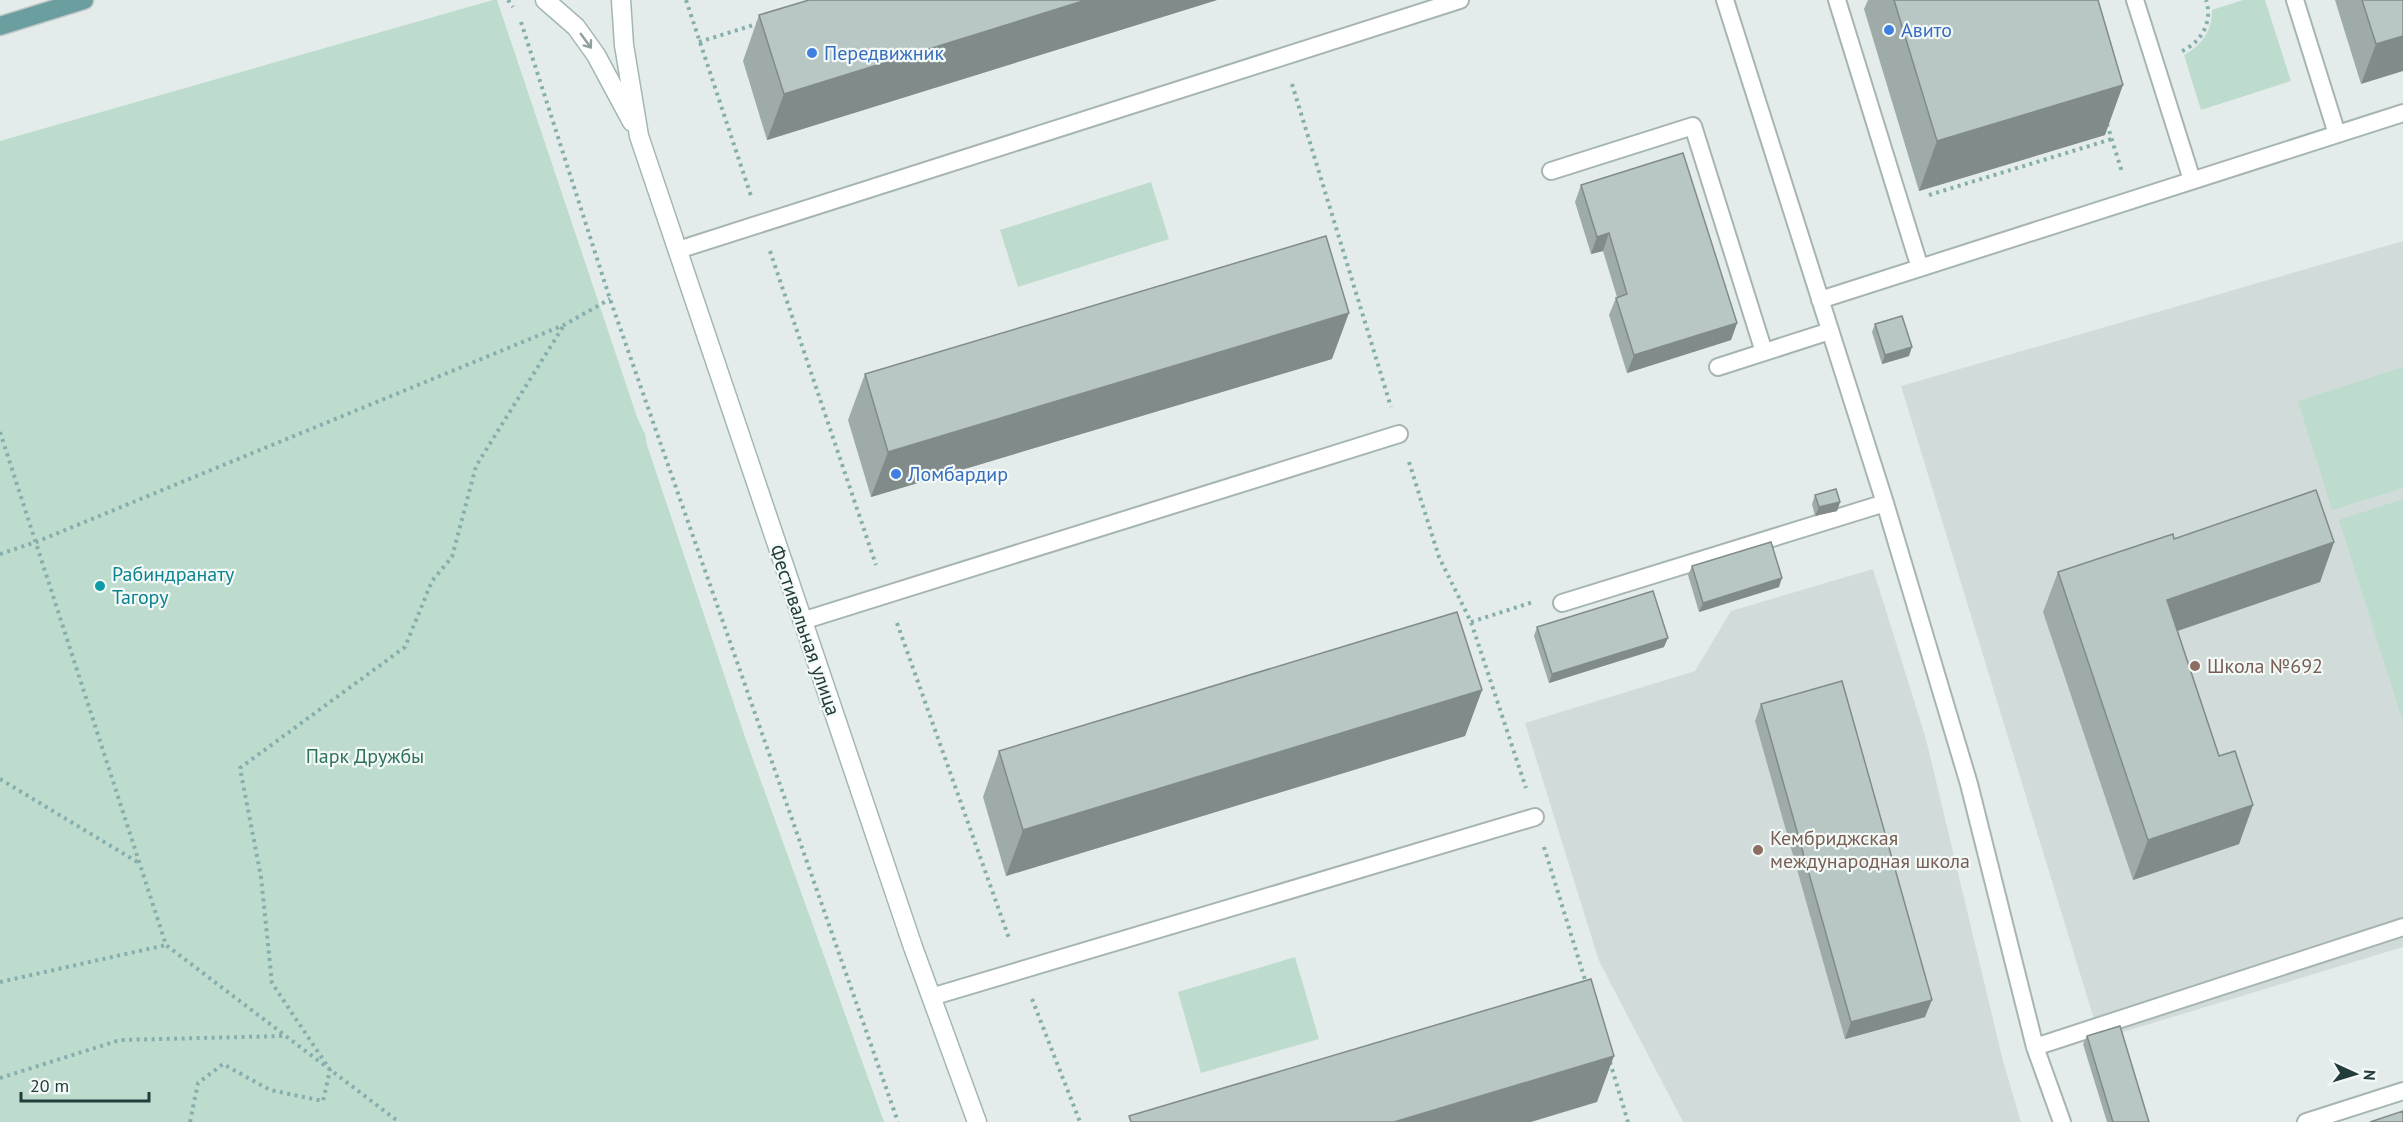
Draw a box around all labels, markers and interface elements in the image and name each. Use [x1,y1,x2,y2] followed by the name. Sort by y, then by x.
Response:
[1901,17,1952,43] place label: Авито
[1882,23,1896,37] marker: Авито
[580,32,592,48] one-way arrow
[824,40,944,66] place label: Передвижник
[805,46,819,60] marker: Передвижник
[907,461,1008,487] place label: Ломбардир
[889,467,903,481] marker: Ломбардир
[764,541,846,719] street label: Фестивальная улица
[112,561,235,610] place label: Рабиндранату Тагору
[93,579,107,593] marker: Рабиндранату Тагору
[2207,653,2323,679] place label: Школа №692
[2188,659,2202,673] marker: Школа №692
[306,743,424,769] park label: Парк Дружбы
[1770,825,1970,874] place label: Кембриджская международная школа
[1751,843,1765,857] marker: Кембриджская международная школа
[2325,1044,2385,1104] north arrow
[21,1065,148,1103] scale bar
[2360,1069,2380,1081] text: N
[30,1074,69,1097] text: 20 m

